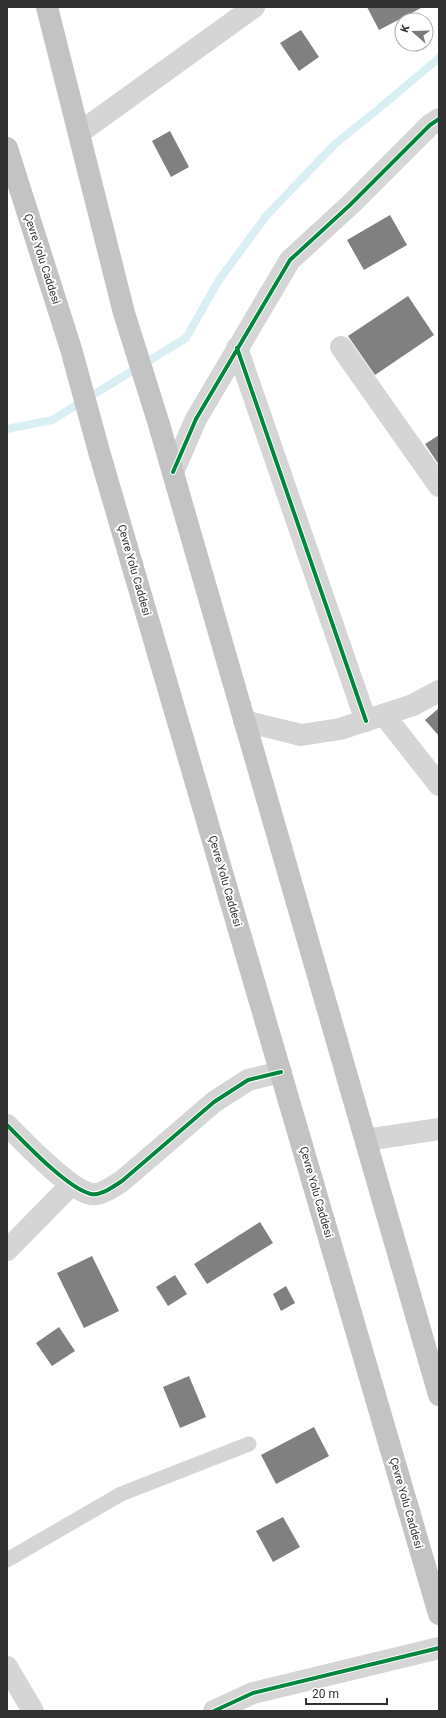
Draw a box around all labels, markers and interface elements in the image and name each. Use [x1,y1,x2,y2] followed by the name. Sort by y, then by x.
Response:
[394,12,434,52] north arrow
[398,22,413,34] text: K
[21,212,63,306] street label: Çevre Yolu Caddesi
[115,523,153,617] street label: Çevre Yolu Caddesi
[206,834,244,928] street label: Çevre Yolu Caddesi
[297,1145,335,1239] street label: Çevre Yolu Caddesi
[387,1456,425,1550] street label: Çevre Yolu Caddesi
[306,1680,387,1706] scale bar
[312,1687,339,1701] text: 20 m

